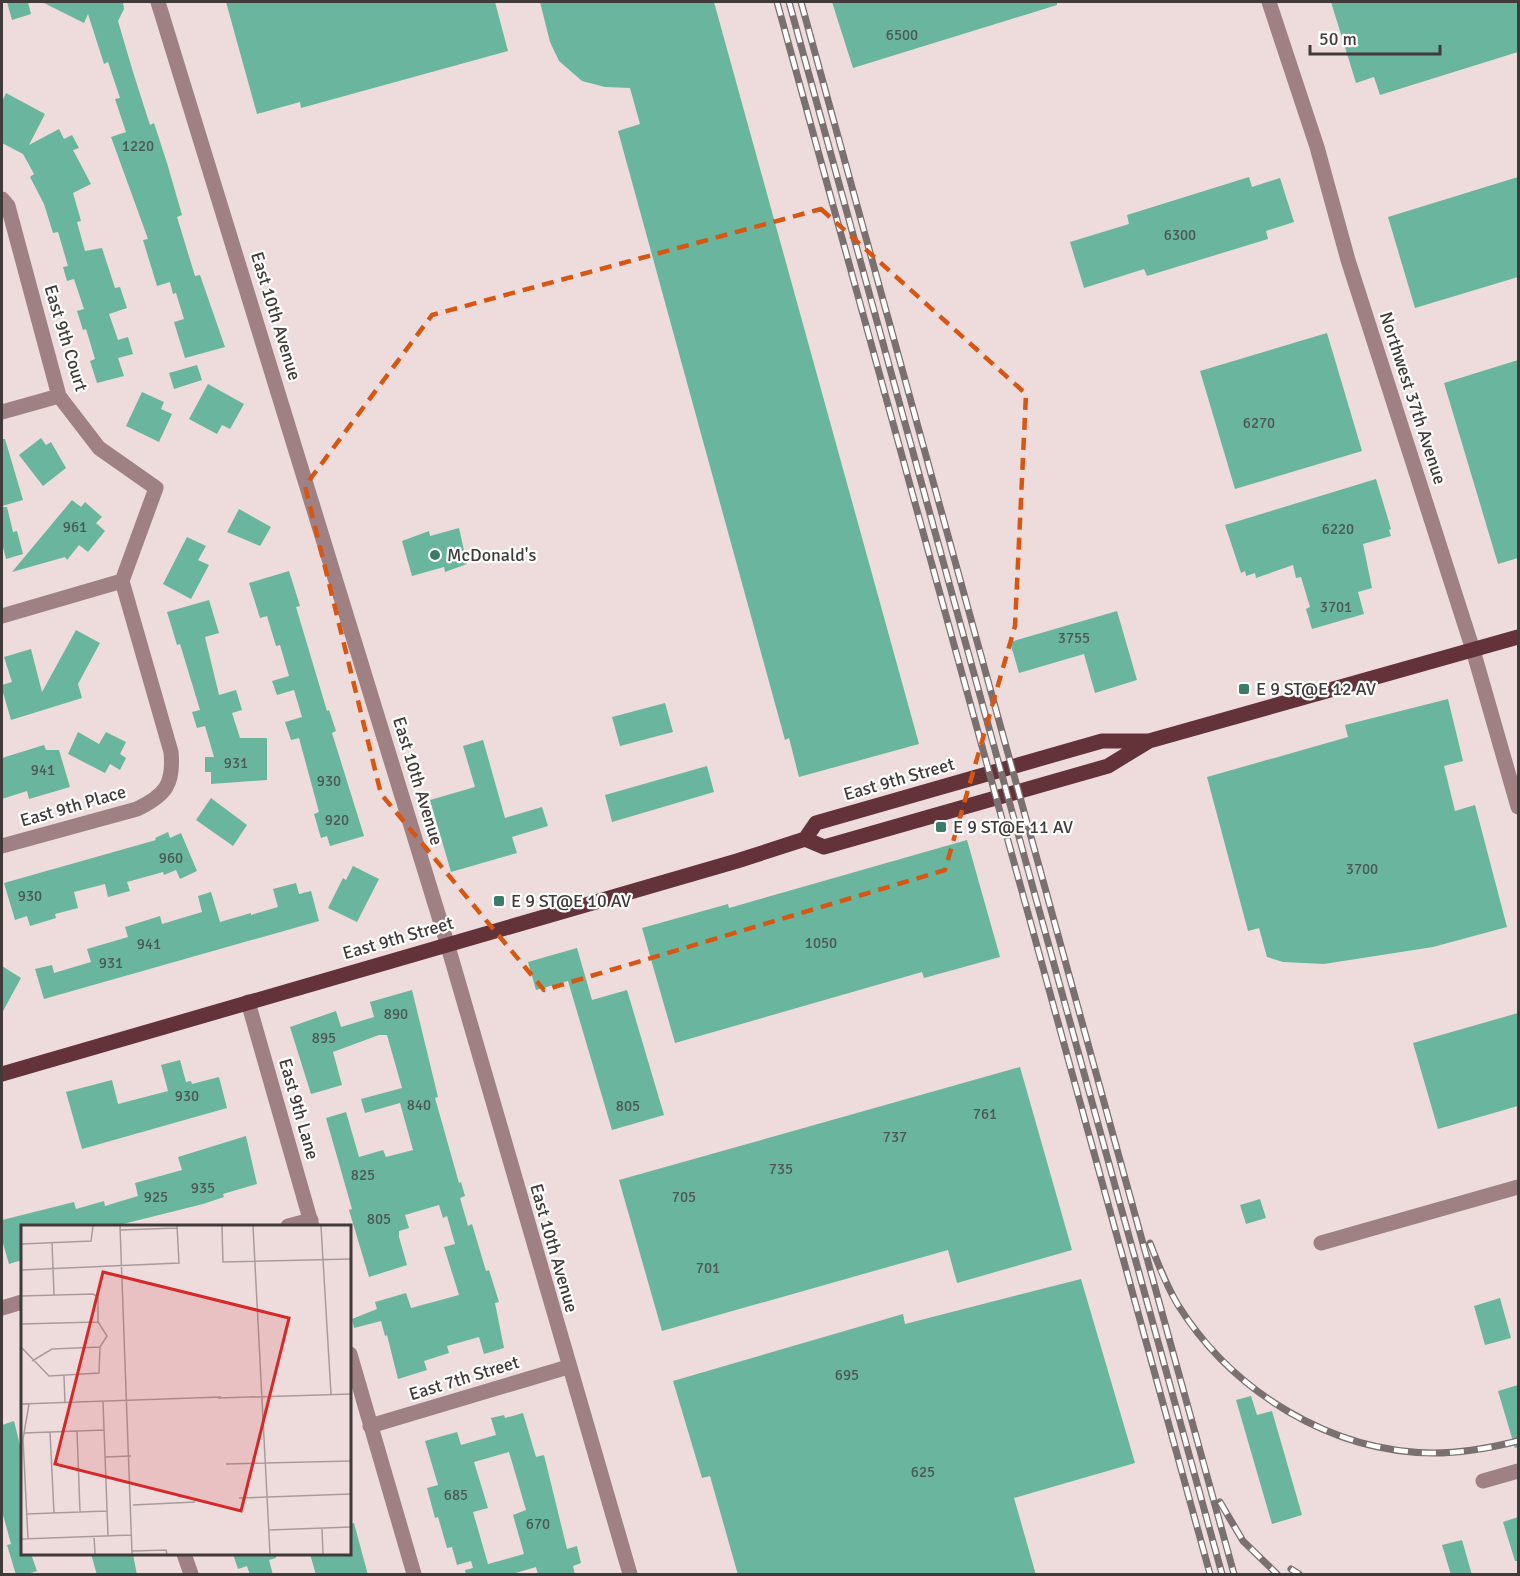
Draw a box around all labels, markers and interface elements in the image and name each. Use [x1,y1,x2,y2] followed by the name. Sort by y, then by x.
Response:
[1310,18,1440,56] scale bar
[886,26,918,44] house number: 6500
[1319,28,1357,50] text: 50 m
[122,137,154,155] house number: 1220
[1164,226,1196,244] house number: 6300
[246,249,306,383] street label: East 10th Avenue
[39,282,93,394] street label: East 9th Court
[1375,309,1451,487] street label: Northwest 37th Avenue
[1243,414,1275,432] house number: 6270
[63,518,87,536] house number: 961
[1322,520,1354,538] house number: 6220
[447,544,536,566] place label: McDonald's
[428,548,442,562] marker: McDonald's
[1320,598,1352,616] house number: 3701
[1058,629,1090,647] house number: 3755
[1256,678,1377,700] place label: E 9 ST@E 12 AV
[1237,682,1251,696] marker: E 9 ST@E 12 AV
[388,714,448,848] street label: East 10th Avenue
[841,753,957,805] street label: East 9th Street
[224,754,248,772] house number: 931
[31,761,55,779] house number: 941
[317,772,341,790] house number: 930
[18,780,128,832] street label: East 9th Place
[325,811,349,829] house number: 920
[953,816,1074,838] place label: E 9 ST@E 11 AV
[934,820,948,834] marker: E 9 ST@E 11 AV
[159,849,183,867] house number: 960
[1346,860,1378,878] house number: 3700
[18,887,42,905] house number: 930
[511,890,632,912] place label: E 9 ST@E 10 AV
[492,894,506,908] marker: E 9 ST@E 10 AV
[340,912,456,964] street label: East 9th Street
[805,934,837,952] house number: 1050
[137,935,161,953] house number: 941
[99,954,123,972] house number: 931
[384,1005,408,1023] house number: 890
[312,1029,336,1047] house number: 895
[274,1056,324,1162] street label: East 9th Lane
[175,1087,199,1105] house number: 930
[407,1096,431,1114] house number: 840
[616,1097,640,1115] house number: 805
[973,1105,997,1123] house number: 761
[883,1128,907,1146] house number: 737
[769,1160,793,1178] house number: 735
[351,1166,375,1184] house number: 825
[191,1179,215,1197] house number: 935
[525,1181,583,1315] street label: East 10th Avenue
[144,1188,168,1206] house number: 925
[672,1188,696,1206] house number: 705
[367,1210,391,1228] house number: 805
[21,1225,351,1555] inset map
[696,1259,720,1277] house number: 701
[406,1351,522,1405] street label: East 7th Street
[835,1366,859,1384] house number: 695
[911,1463,935,1481] house number: 625
[444,1486,468,1504] house number: 685
[526,1515,550,1533] house number: 670

